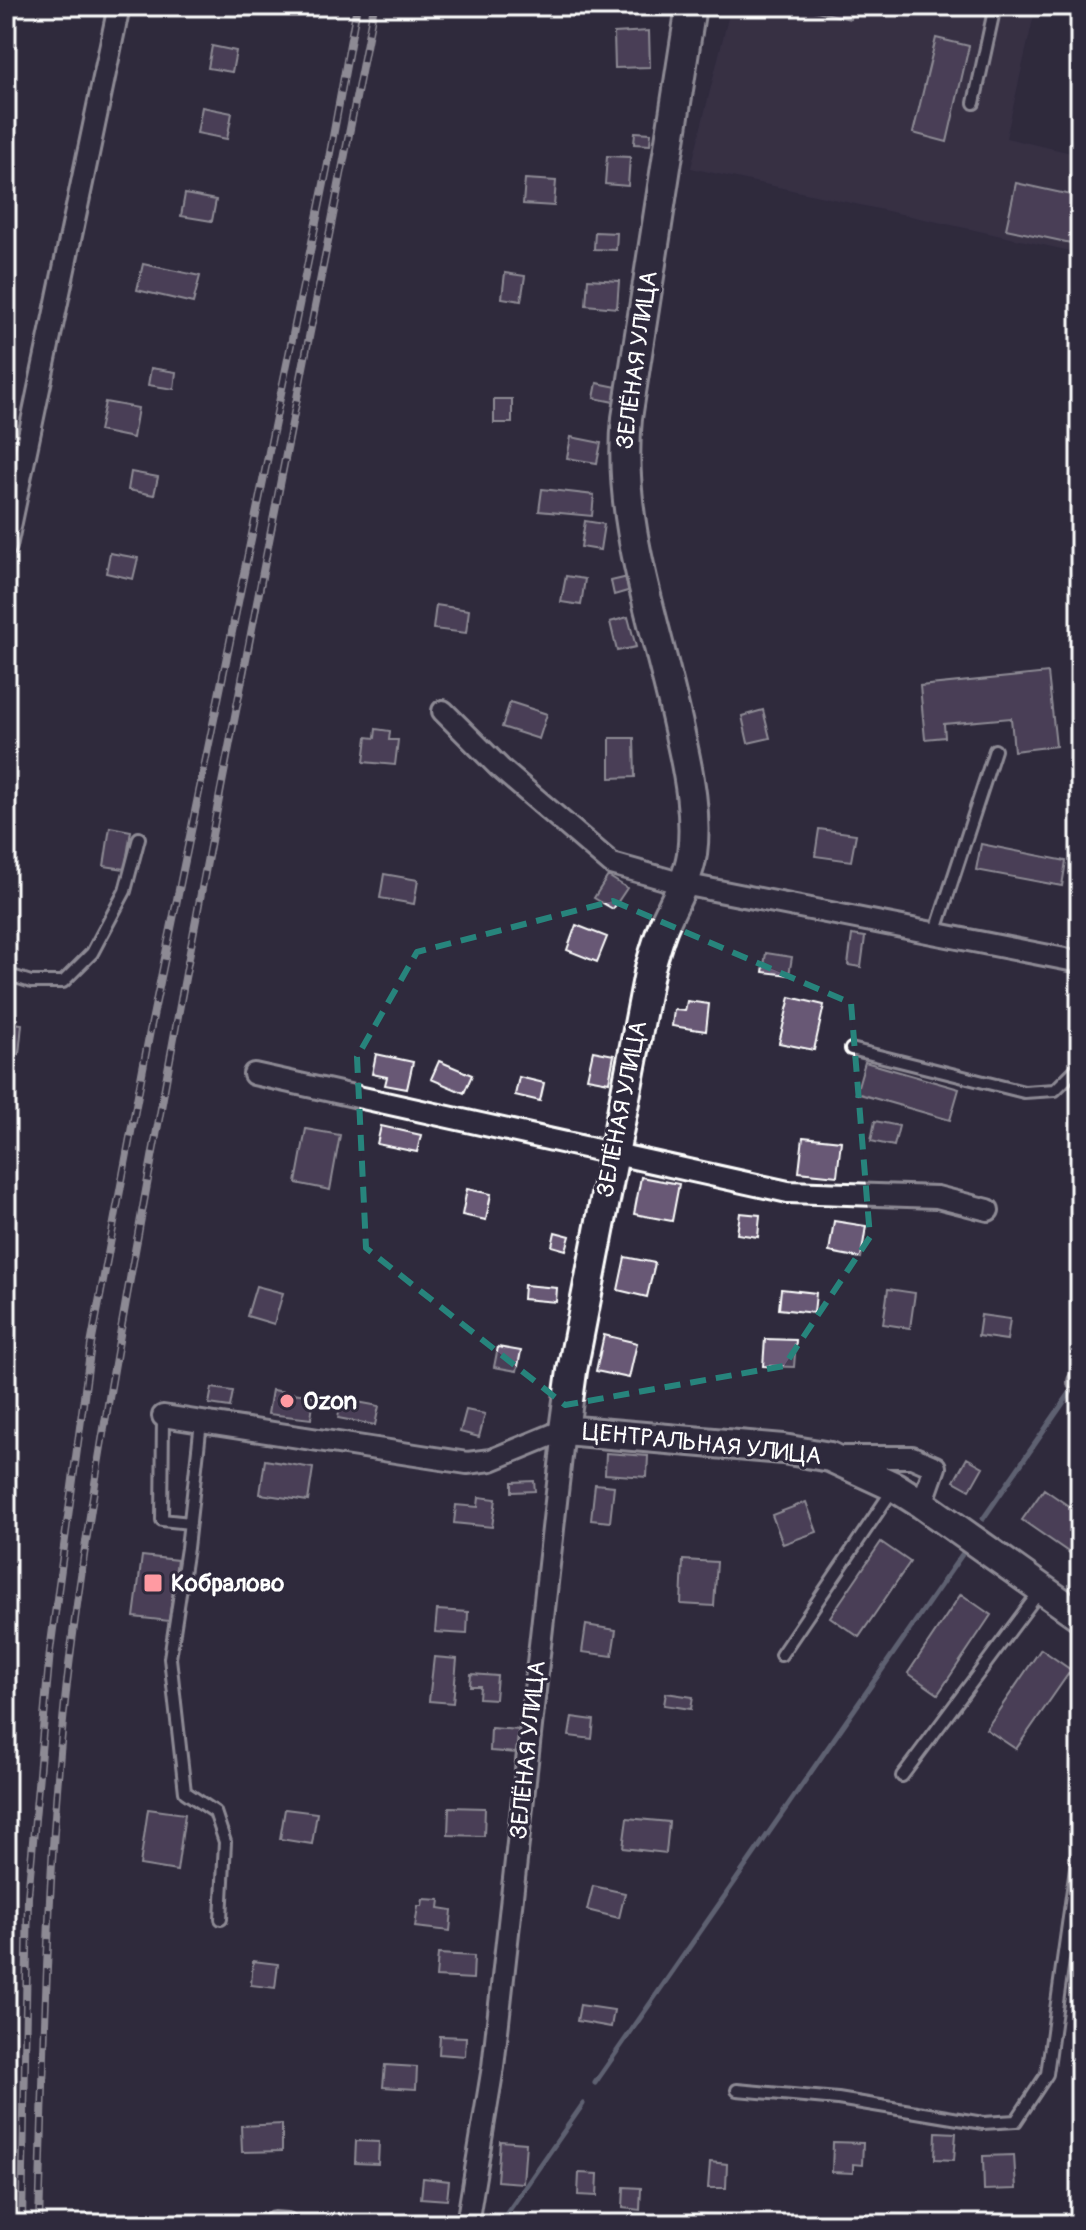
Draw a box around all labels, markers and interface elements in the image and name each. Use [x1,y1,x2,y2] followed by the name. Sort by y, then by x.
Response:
[610,269,664,451] street label: ЗЕЛЁНАЯ УЛИЦА
[591,1018,653,1200] street label: ЗЕЛЁНАЯ УЛИЦА
[303,1387,357,1416] place label: Ozon
[278,1392,296,1410] marker: Ozon
[581,1417,823,1471] street label: ЦЕНТРАЛЬНАЯ УЛИЦА
[171,1569,284,1598] place label: Кобралово
[142,1572,164,1594] marker: Кобралово
[504,1659,552,1841] street label: ЗЕЛЁНАЯ УЛИЦА

